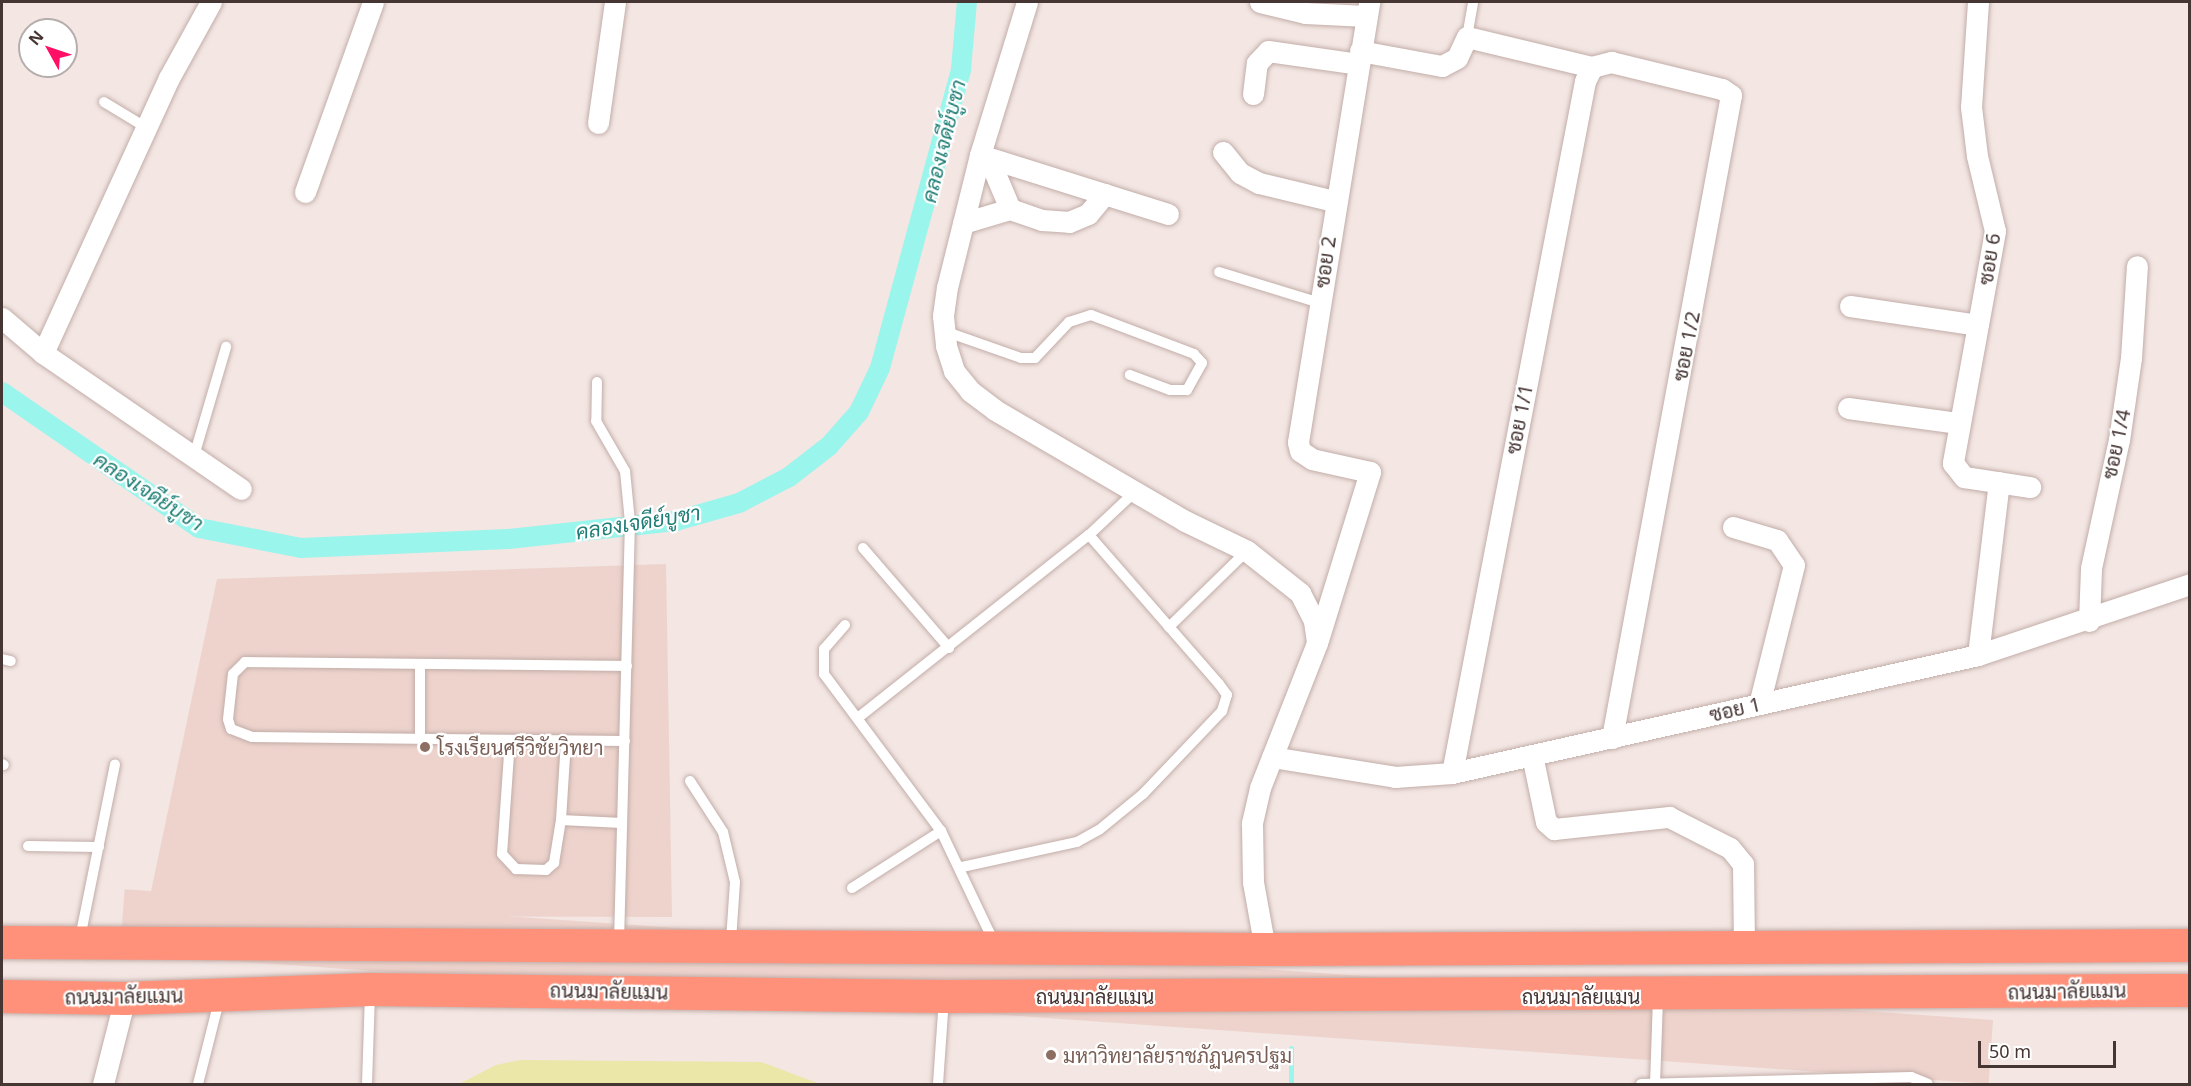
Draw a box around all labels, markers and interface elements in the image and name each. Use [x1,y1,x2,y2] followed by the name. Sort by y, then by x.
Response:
[18,18,78,78] north arrow
[23,26,48,50] text: N
[916,77,970,205] water label: คลองเจดีย์บูชา
[1973,231,2005,287] street label: ซอย 6
[1309,235,1341,289] street label: ซอย 2
[1667,309,1705,383] street label: ซอย 1/2
[1500,382,1538,456] street label: ซอย 1/1
[2097,407,2135,481] street label: ซอย 1/4
[89,446,209,536] water label: คลองเจดีย์บูชา
[574,500,702,544] water label: คลองเจดีย์บูชา
[1707,691,1763,727] street label: ซอย 1
[437,735,603,759] place label: โรงเรียนศรีวิชัยวิทยา
[418,740,432,754] marker: โรงเรียนศรีวิชัยวิทยา
[549,978,669,1004] street label: ถนนมาลัยแมน
[2007,978,2127,1004] street label: ถนนมาลัยแมน
[64,983,184,1009] street label: ถนนมาลัยแมน
[1036,984,1154,1008] street label: ถนนมาลัยแมน
[1522,984,1640,1008] street label: ถนนมาลัยแมน
[1981,1029,2119,1067] scale bar
[1989,1039,2031,1063] text: 50 m
[1063,1043,1292,1067] place label: มหาวิทยาลัยราชภัฏนครปฐม
[1044,1048,1058,1062] marker: มหาวิทยาลัยราชภัฏนครปฐม

